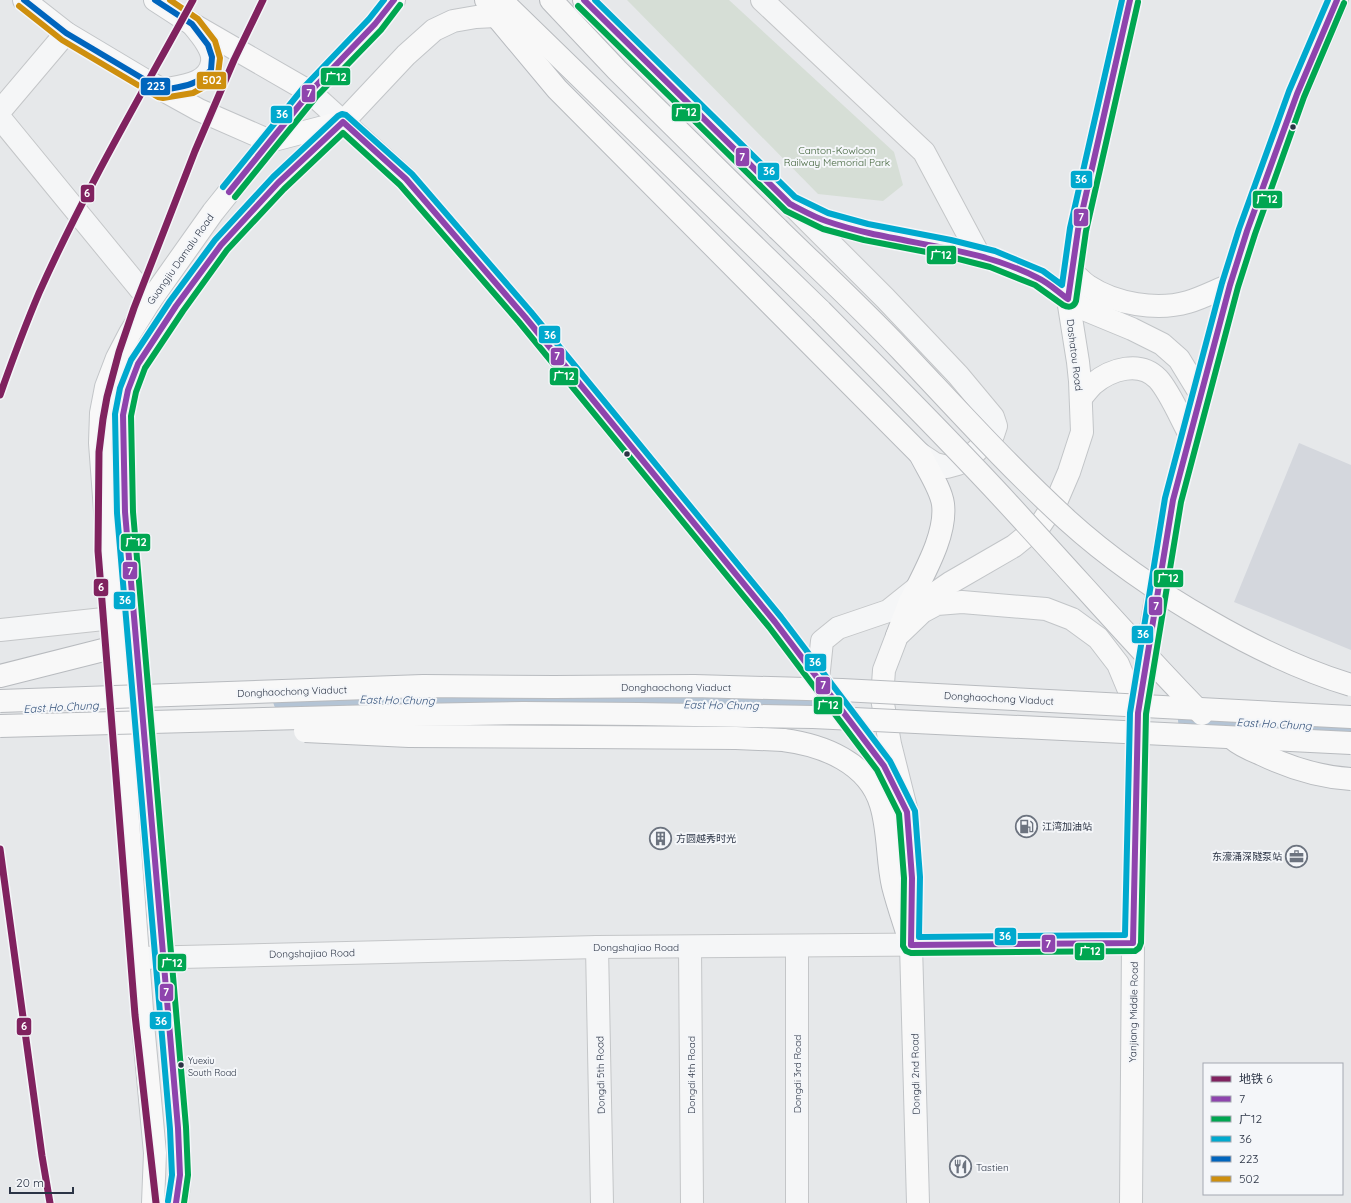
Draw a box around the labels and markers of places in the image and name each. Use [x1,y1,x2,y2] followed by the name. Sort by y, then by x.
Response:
[1288,122,1298,132] unlabelled marker
[622,449,632,459] unlabelled marker
[1014,813,1040,839] fuel station icon: 江湾加油站
[1042,820,1092,833] place label: 江湾加油站
[648,825,674,851] building icon: 方圆越秀时光
[676,832,736,845] place label: 方圆越秀时光
[1284,843,1310,869] office icon: 东濠涌深隧泵站
[1212,850,1282,863] place label: 东濠涌深隧泵站
[188,1055,237,1078] place label: Yuexiu South Road
[176,1060,186,1070] marker: Yuexiu South Road
[947,1154,973,1180] restaurant icon: Tastien
[976,1161,1009,1174] place label: Tastien

